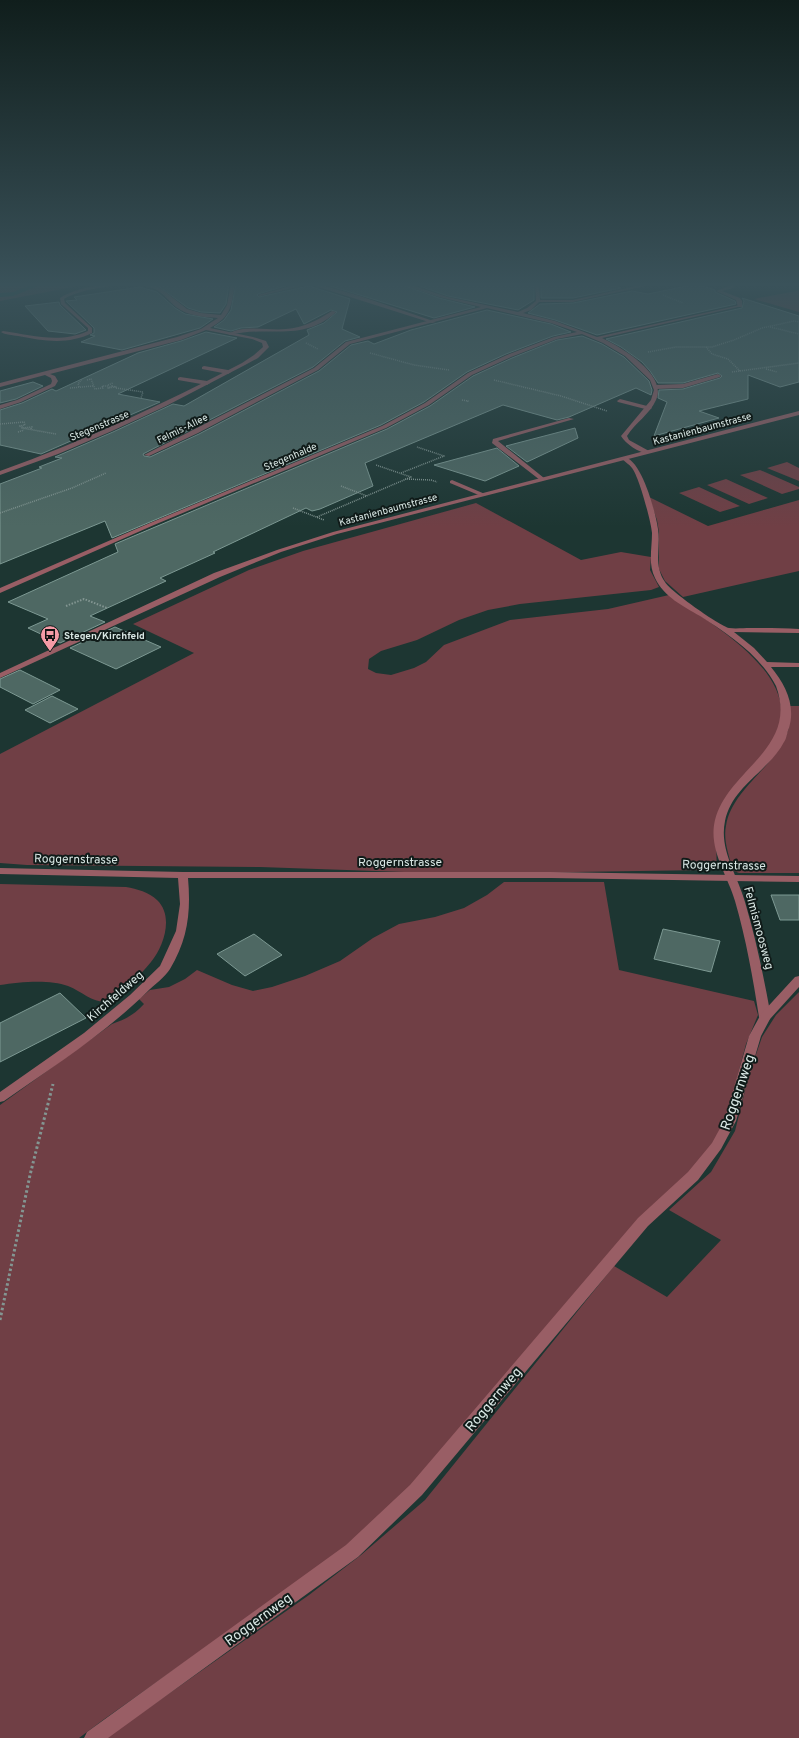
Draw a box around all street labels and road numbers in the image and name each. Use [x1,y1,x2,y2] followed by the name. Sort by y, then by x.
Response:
[68,408,131,445] street label: Stegenstrasse
[652,410,753,449] street label: Kastanienbaumstrasse
[155,411,210,447] street label: Felmis-Allee
[262,440,319,474] street label: Stegenhalde
[338,491,439,530] street label: Kastanienbaumstrasse
[34,851,118,869] street label: Roggernstrasse
[358,855,442,871] street label: Roggernstrasse
[682,857,766,875] street label: Roggernstrasse
[739,885,777,972] street label: Felmismoosweg
[84,968,147,1026] street label: Kirchfeldweg
[718,1052,759,1133] street label: Roggernweg
[462,1364,526,1436] street label: Roggernweg
[222,1590,296,1650] street label: Roggernweg

